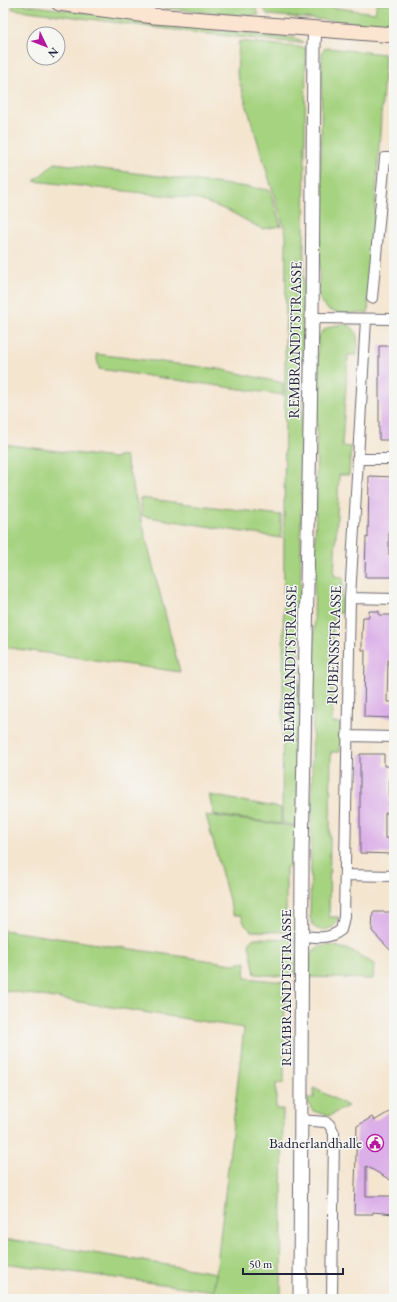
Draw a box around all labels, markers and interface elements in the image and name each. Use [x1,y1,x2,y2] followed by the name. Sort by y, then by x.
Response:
[26,26,66,66] north arrow
[45,45,61,61] text: N
[284,261,305,419] street label: REMBRANDTSTRASSE
[279,585,300,743] street label: REMBRANDTSTRASSE
[322,585,345,705] street label: RUBENSSTRASSE
[276,909,295,1067] street label: REMBRANDTSTRASSE
[269,1133,362,1152] place label: Badnerlandhalle
[365,1133,385,1153] public building icon: Badnerlandhalle
[243,1250,343,1276] scale bar
[249,1256,273,1272] text: 50 m

